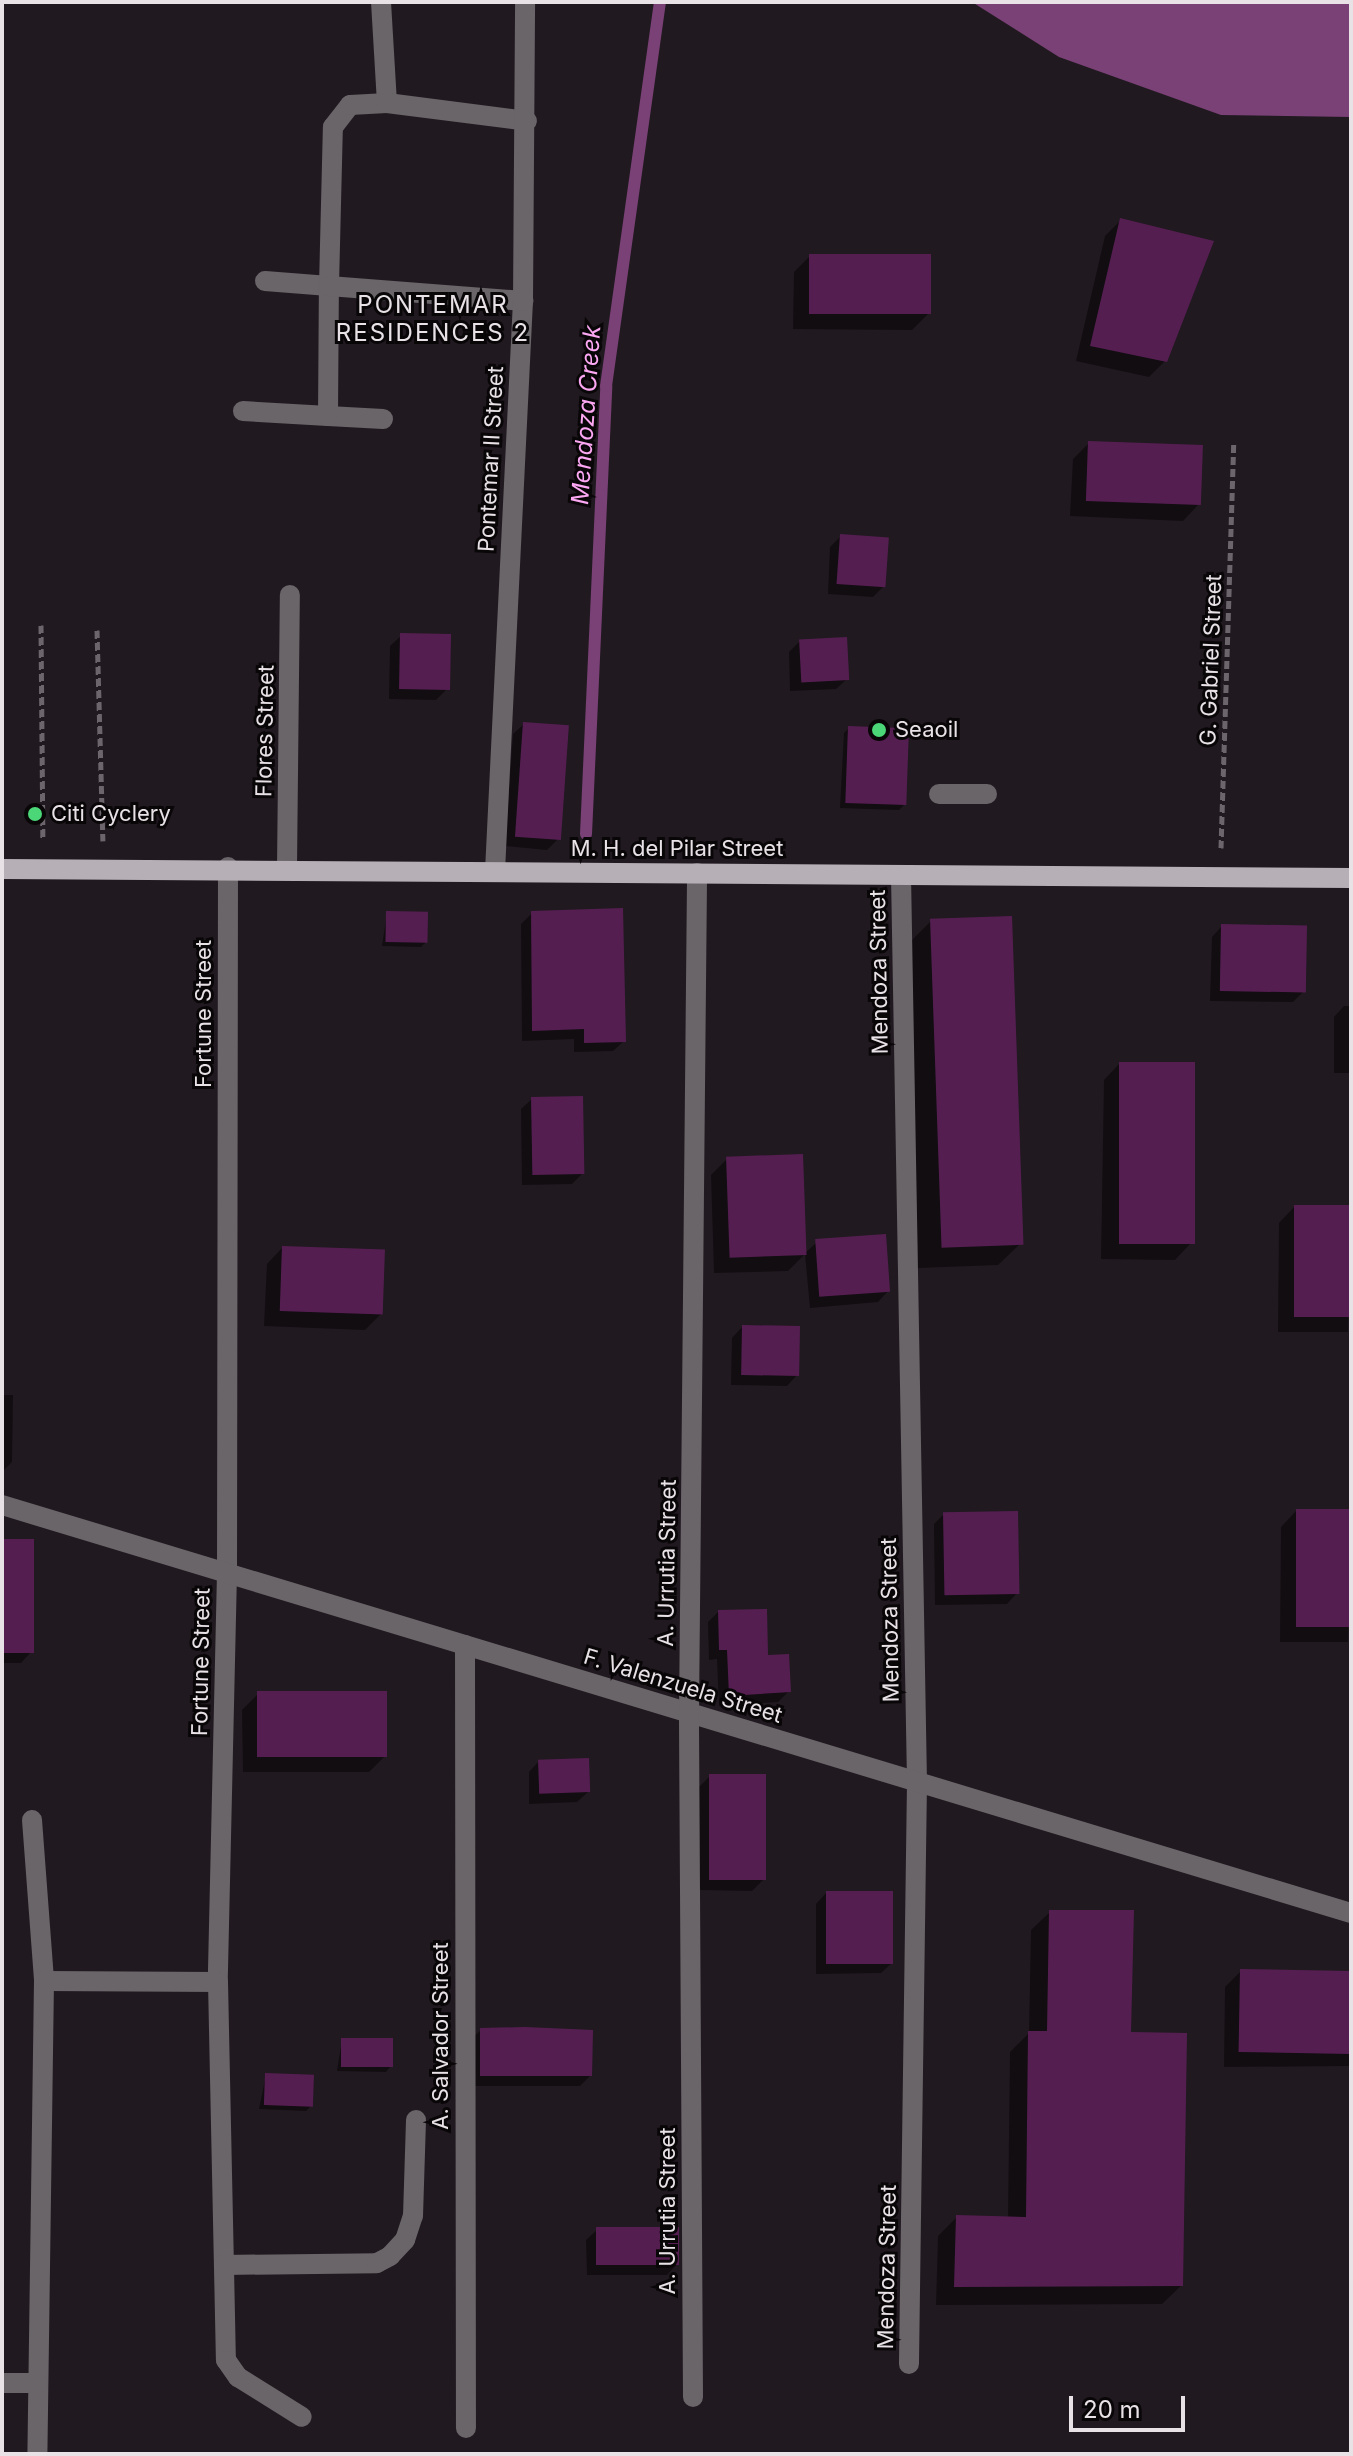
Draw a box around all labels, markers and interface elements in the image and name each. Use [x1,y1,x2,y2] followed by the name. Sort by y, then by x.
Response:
[336,291,530,347] district label: PONTEMAR RESIDENCES 2
[565,324,607,506] water label: Mendoza Creek
[473,365,509,553] street label: Pontemar II Street
[1195,574,1227,746] street label: G. Gabriel Street
[251,665,279,797] street label: Flores Street
[895,717,958,743] place label: Seaoil
[870,721,888,739] marker: Seaoil
[51,801,171,827] place label: Citi Cyclery
[26,805,44,823] marker: Citi Cyclery
[571,836,783,862] street label: M. H. del Pilar Street
[864,889,894,1055] street label: Mendoza Street
[191,940,217,1088] street label: Fortune Street
[652,1479,682,1647] street label: A. Urrutia Street
[875,1537,905,1703] street label: Mendoza Street
[187,1588,215,1736] street label: Fortune Street
[581,1643,785,1729] street label: F. Valenzuela Street
[428,1942,454,2130] street label: A. Salvador Street
[655,2127,681,2295] street label: A. Urrutia Street
[872,2184,902,2350] street label: Mendoza Street
[1073,2380,1189,2430] scale bar
[1083,2395,1141,2424] text: 20 m

